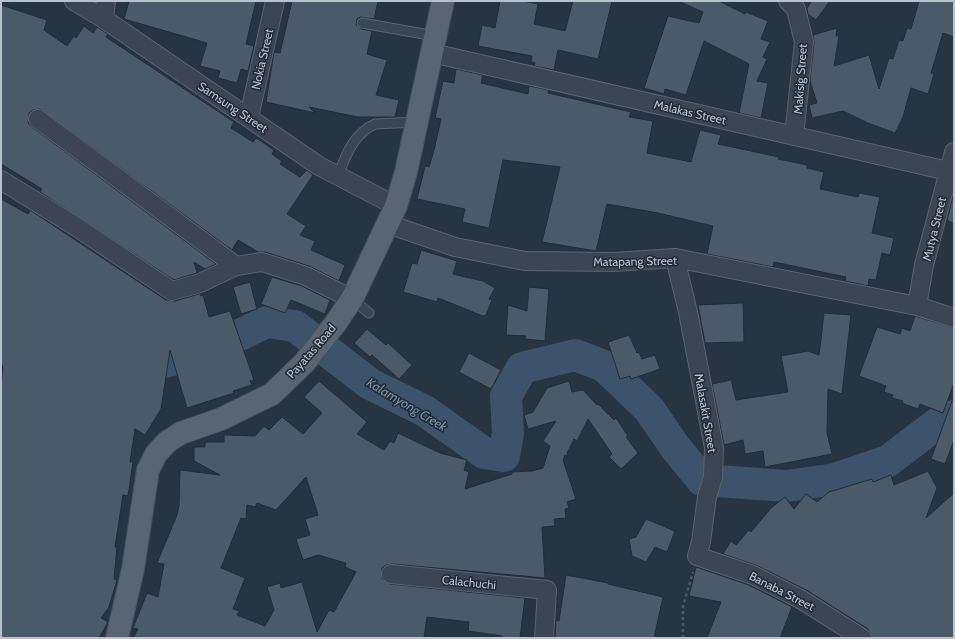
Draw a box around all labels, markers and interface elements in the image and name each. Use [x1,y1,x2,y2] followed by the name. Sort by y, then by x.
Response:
[248,27,276,91] street label: Nokia Street
[790,43,810,115] street label: Makisig Street
[195,78,271,136] street label: Samsung Street
[652,96,728,128] street label: Malakas Street
[919,196,949,262] street label: Mutya Street
[593,253,677,269] street label: Matapang Street
[283,321,339,381] street label: Payatas Road
[692,372,720,454] street label: Malasakit Street
[364,374,450,434] water label: Kalamyong Creek
[747,568,817,614] street label: Banaba Street
[441,572,497,592] street label: Calachuchi

